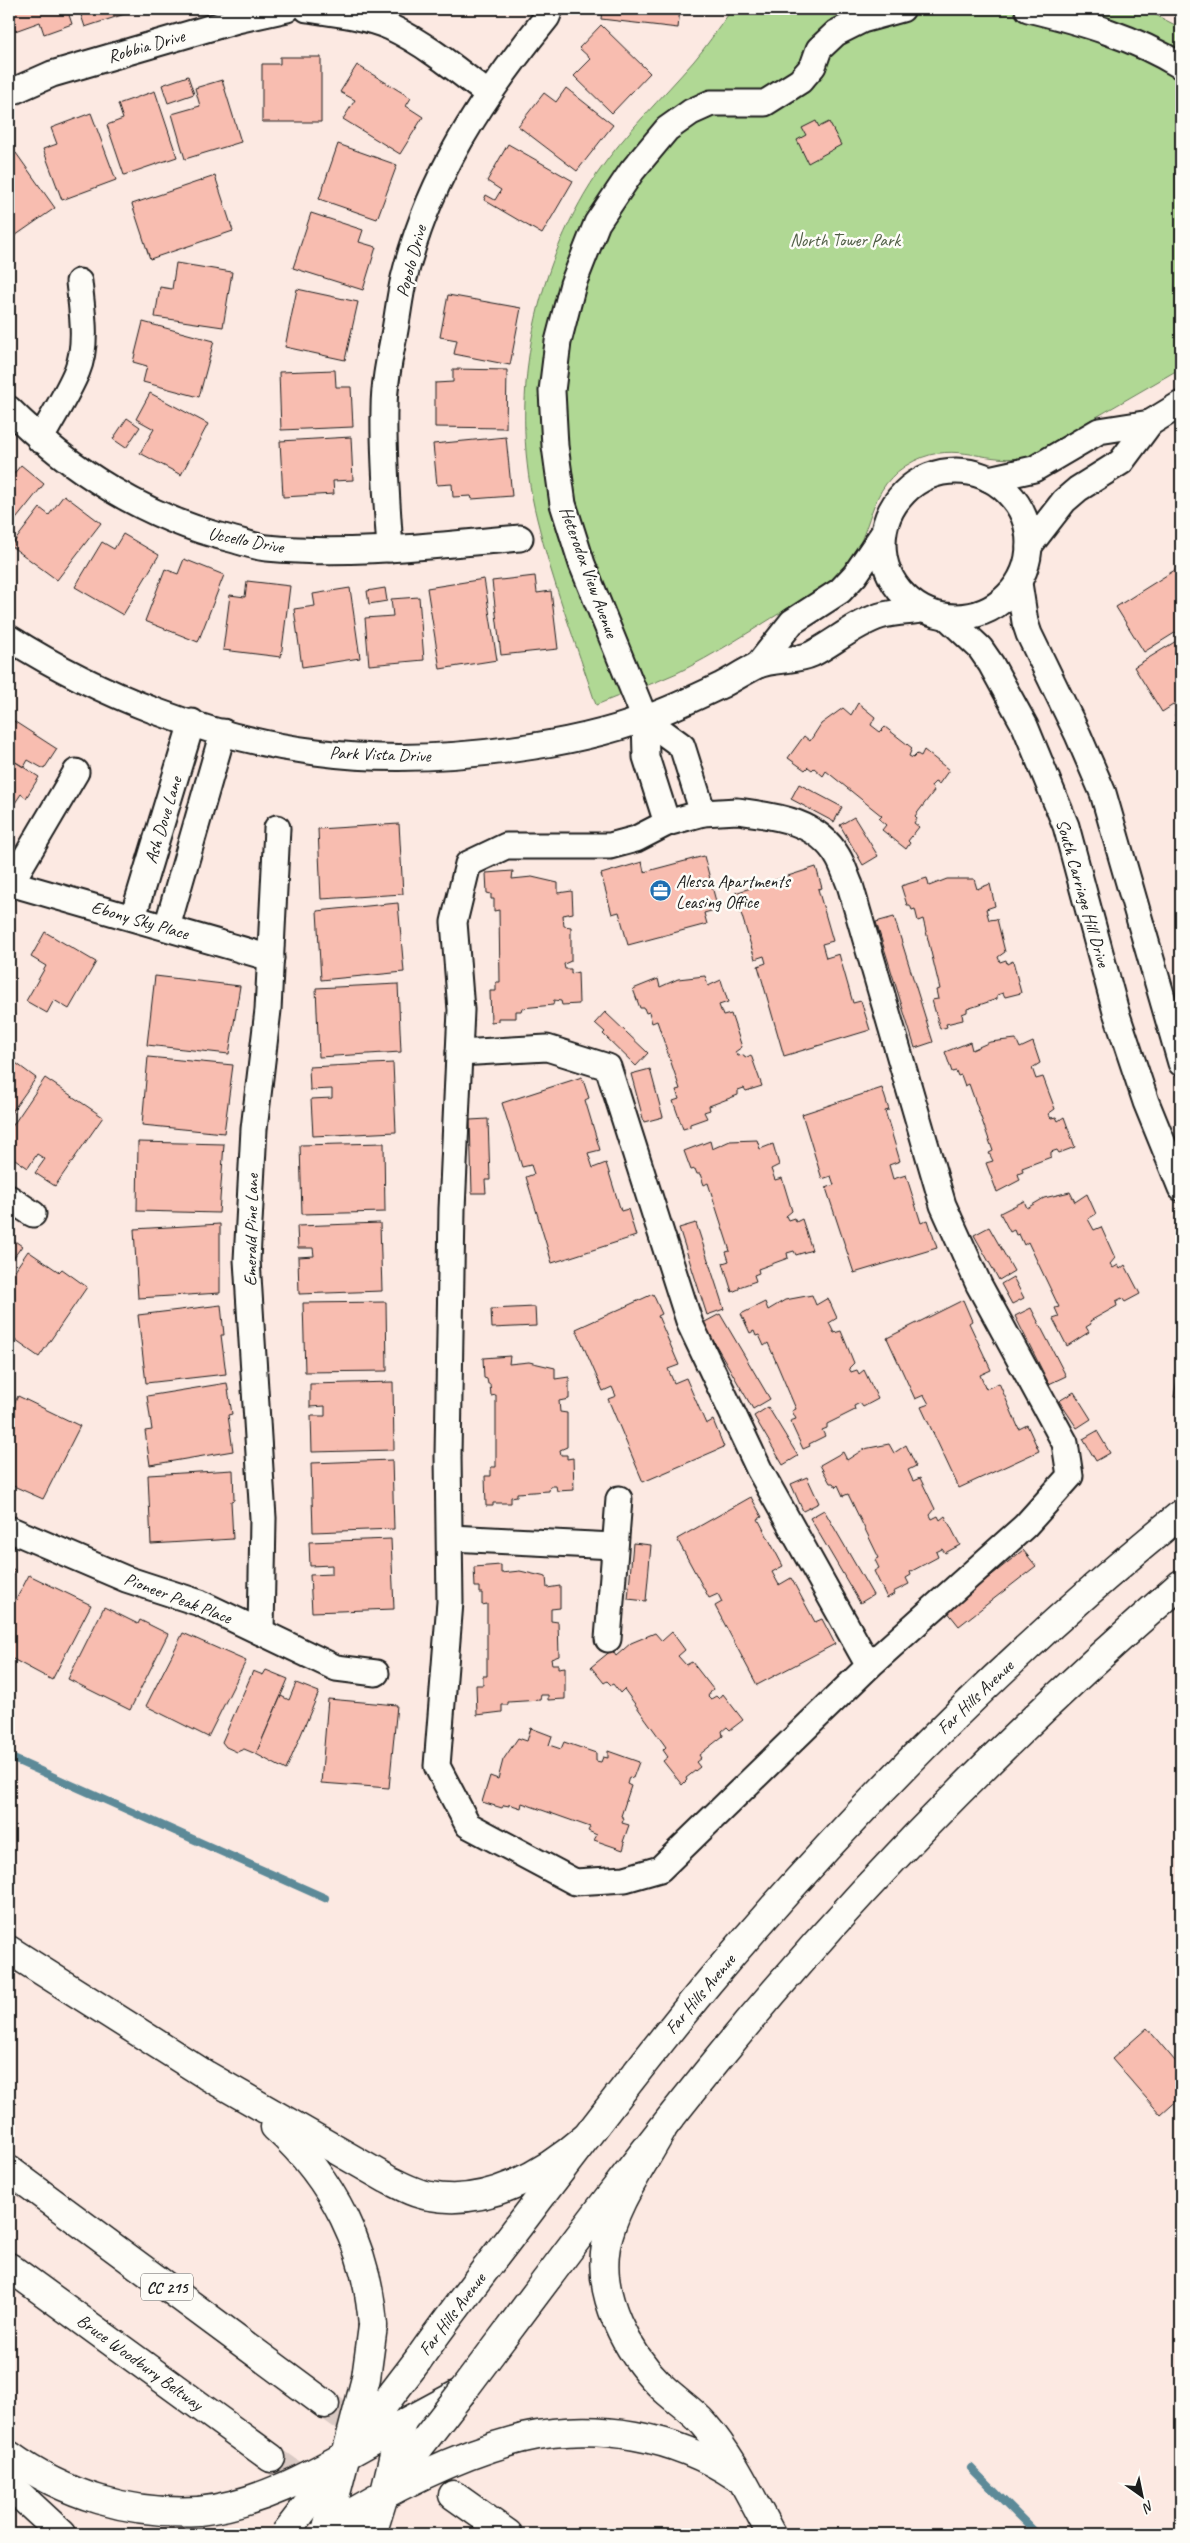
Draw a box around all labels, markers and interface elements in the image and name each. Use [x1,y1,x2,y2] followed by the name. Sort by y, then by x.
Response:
[105,24,188,67] street label: Robbia Drive
[391,222,431,299] street label: Popolo Drive
[790,229,901,251] park label: North Tower Park
[555,504,623,642] street label: Heterodox View Avenue
[207,522,287,558] street label: Uccello Drive
[329,741,432,767] street label: Park Vista Drive
[139,773,187,866] street label: Ash Dove Lane
[1051,817,1115,970] street label: South Carriage Hill Drive
[676,870,791,913] place label: Alessa Apartments Leasing Office
[648,879,672,903] office icon: Alessa Apartments Leasing Office
[89,896,192,945] street label: Ebony Sky Place
[239,1172,263,1286] street label: Emerald Pine Lane
[121,1567,236,1629] street label: Pioneer Peak Place
[932,1654,1019,1739] street label: Far Hills Avenue
[660,1949,741,2039] street label: Far Hills Avenue
[414,2267,491,2360] street label: Far Hills Avenue
[141,2274,193,2300] road number: CC 215
[73,2309,209,2416] street label: Bruce Woodbury Beltway
[1118,2470,1168,2520] north arrow
[1139,2497,1157,2517] text: N

